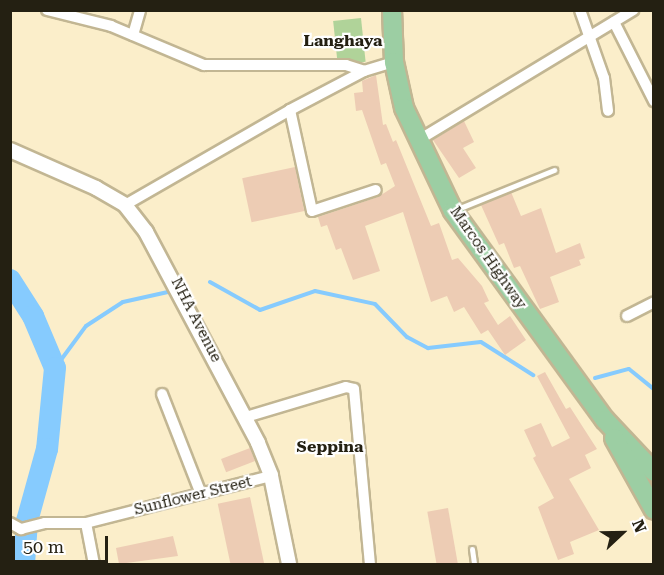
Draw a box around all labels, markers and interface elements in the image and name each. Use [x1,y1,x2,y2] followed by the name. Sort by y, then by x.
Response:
[304,31,382,51] district label: Langhaya
[446,203,530,313] street label: Marcos Highway
[167,275,225,365] street label: NHA Avenue
[297,437,363,457] district label: Seppina
[132,473,254,519] street label: Sunflower Street
[592,503,652,563] north arrow
[628,517,650,535] text: N
[15,524,111,562] scale bar
[23,536,64,557] text: 50 m

